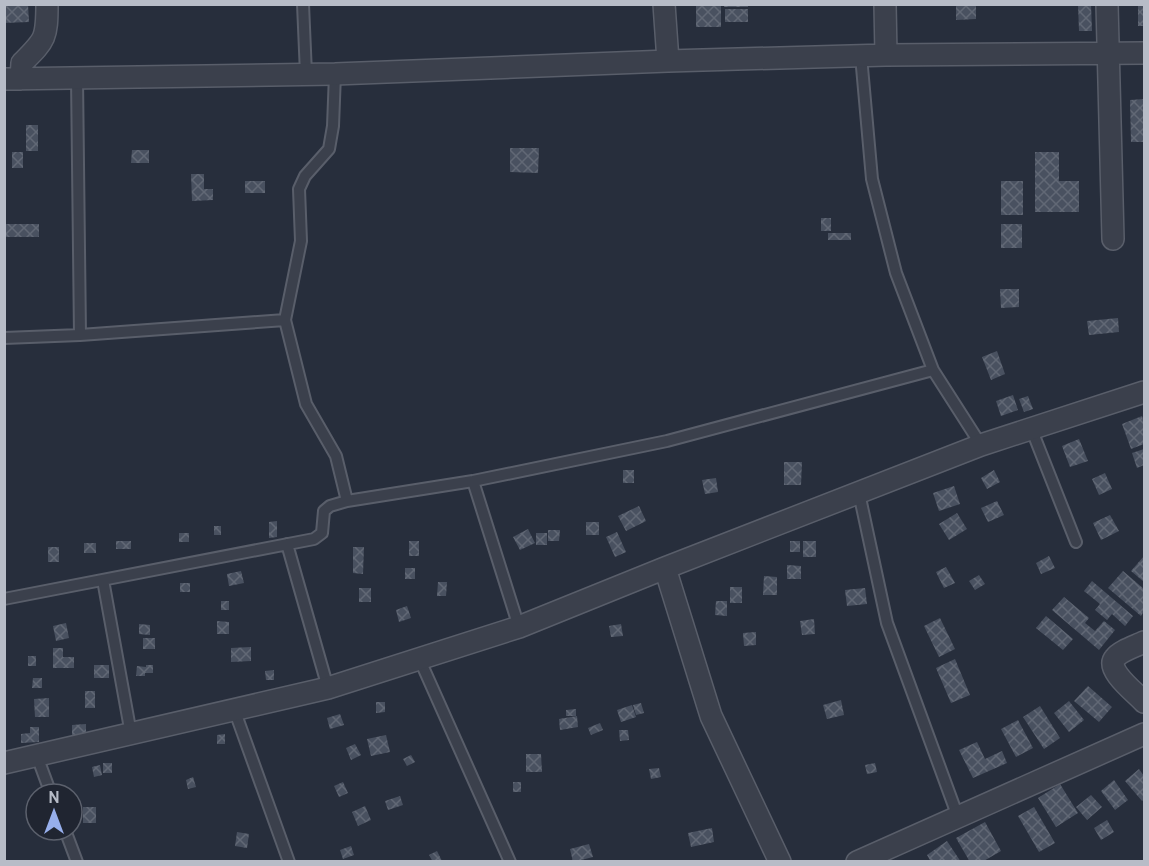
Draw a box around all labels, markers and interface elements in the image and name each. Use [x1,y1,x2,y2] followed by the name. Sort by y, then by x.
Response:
[24,782,84,842] north arrow
[48,789,60,809] text: N

